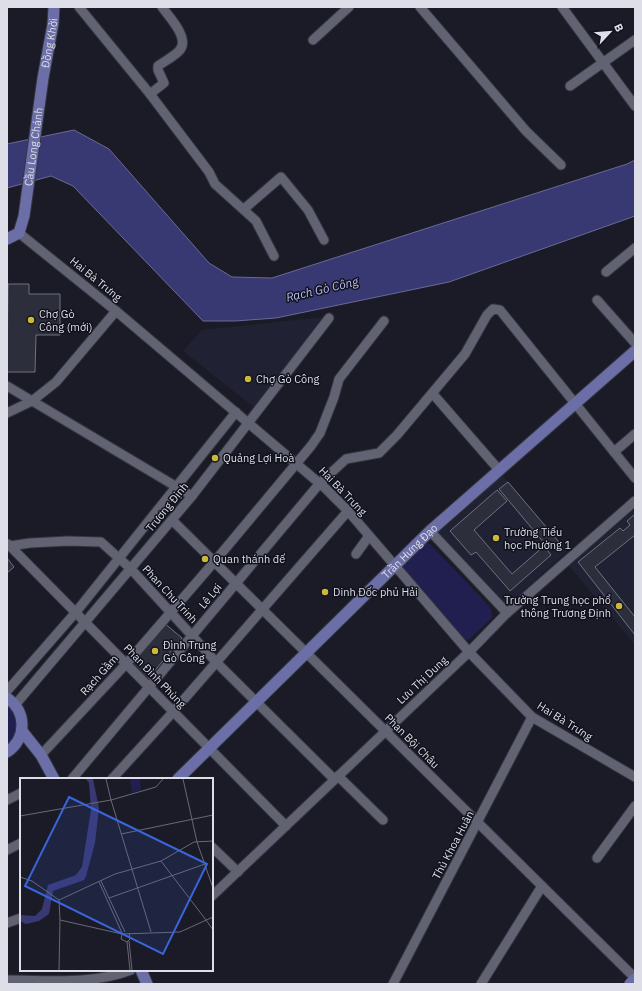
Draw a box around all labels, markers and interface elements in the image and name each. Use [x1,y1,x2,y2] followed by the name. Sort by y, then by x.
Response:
[590,12,630,52] north arrow
[38,18,60,69] street label: Đồng Khởi
[611,21,627,34] text: B
[21,107,46,187] street label: Cầu Long Chánh
[67,254,125,304] street label: Hai Bà Trưng
[284,273,360,305] water label: Rạch Gò Công
[39,307,93,334] place label: Chợ Gò Công (mới)
[26,315,36,325] marker: Chợ Gò Công (mới)
[256,372,319,386] place label: Chợ Gò Công
[243,374,253,384] marker: Chợ Gò Công
[223,451,294,465] place label: Quảng Lợi Hoà
[210,453,220,463] marker: Quảng Lợi Hoà
[316,464,370,519] street label: Hai Bà Trưng
[143,479,191,535] street label: Trương Định
[379,521,440,582] street label: Trần Hưng Đạo
[504,525,572,552] place label: Trường Tiểu học Phường 1
[491,533,501,543] marker: Trường Tiểu học Phường 1
[213,552,285,566] place label: Quan thánh đế
[200,554,210,564] marker: Quan thánh đế
[139,562,201,626] street label: Phan Chu Trinh
[196,581,224,611] street label: Lê Lợi
[333,585,418,599] place label: Dinh Đốc phủ Hải
[320,587,330,597] marker: Dinh Đốc phủ Hải
[504,593,611,620] place label: Trường Trung học phổ thông Trương Định
[614,601,624,611] marker: Trường Trung học phổ thông Trương Định
[163,638,217,665] place label: Đình Trung Gò Công
[121,641,189,711] street label: Phan Đình Phùng
[150,646,160,656] marker: Đình Trung Gò Công
[77,652,121,698] street label: Rạch Gầm
[394,653,450,707] street label: Lưu Thị Dung
[535,698,595,744] street label: Hai Bà Trưng
[382,711,442,771] street label: Phan Bội Châu
[20,778,213,971] inset map
[429,808,477,882] street label: Thủ Khoa Huân

